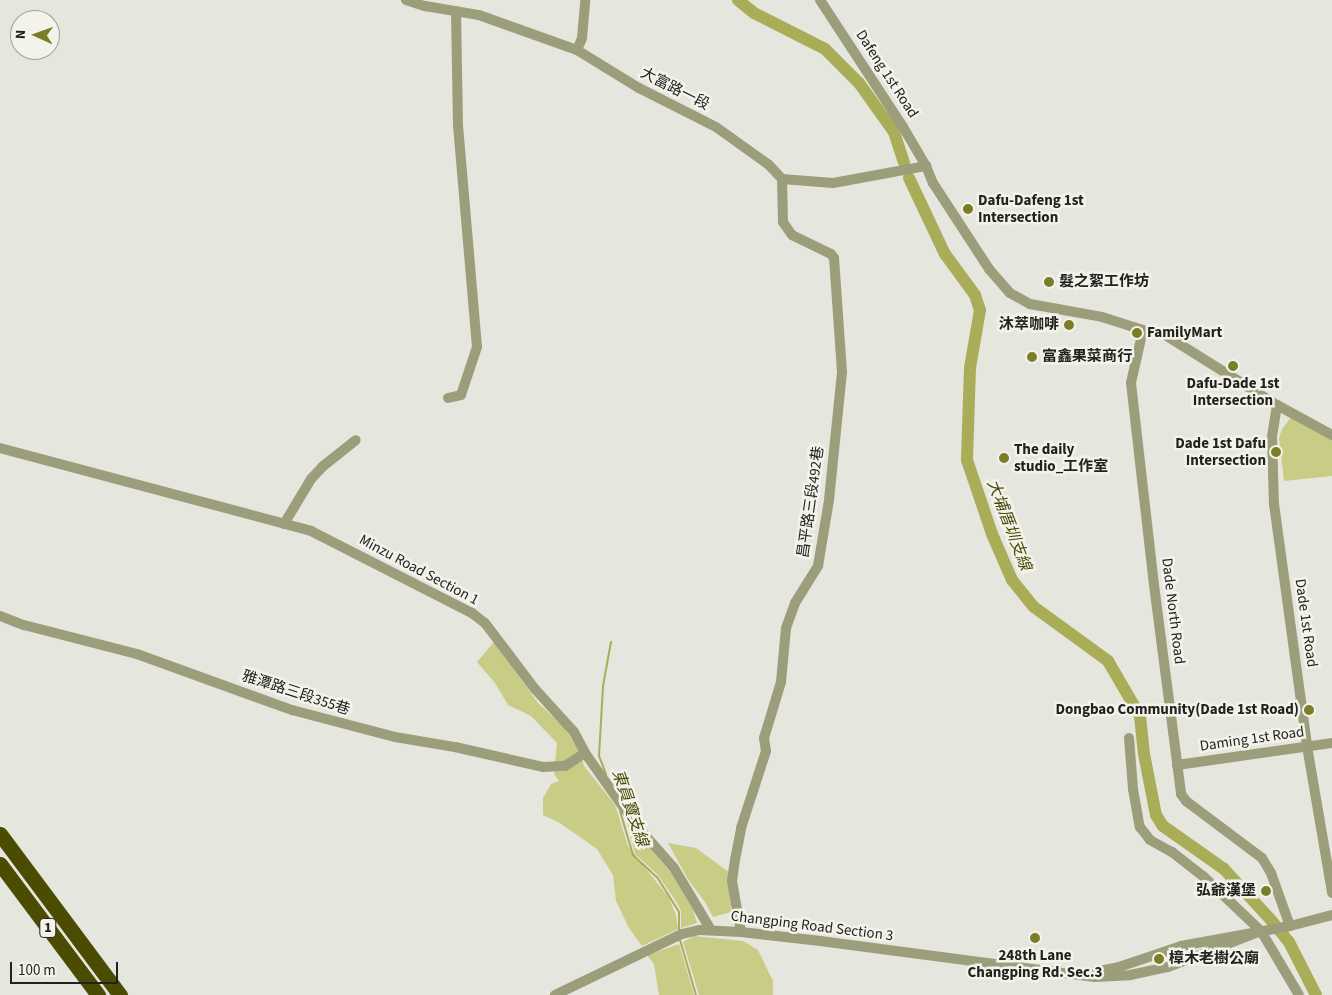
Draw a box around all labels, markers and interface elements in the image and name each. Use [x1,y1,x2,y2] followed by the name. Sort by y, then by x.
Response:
[10,10,60,60] north arrow
[852,27,922,121] street label: Dafeng 1st Road
[11,30,31,40] text: N
[638,64,712,114] street label: 大富路一段
[978,191,1084,226] place label: Dafu-Dafeng 1st Intersection
[962,203,974,215] marker: Dafu-Dafeng 1st Intersection
[1059,273,1149,291] place label: 髮之絮工作坊
[1043,276,1055,288] marker: 髮之絮工作坊
[999,316,1059,334] place label: 沐萃咖啡
[1063,319,1075,331] marker: 沐萃咖啡
[1147,324,1222,342] place label: FamilyMart
[1131,327,1143,339] marker: FamilyMart
[1042,348,1132,366] place label: 富鑫果菜商行
[1026,351,1038,363] marker: 富鑫果菜商行
[1227,360,1239,372] marker: Dafu-Dade 1st Intersection
[1187,374,1279,409] place label: Dafu-Dade 1st Intersection
[1175,434,1266,469] place label: Dade 1st Dafu Intersection
[1014,440,1108,475] place label: The daily studio_工作室
[794,445,828,559] street label: 昌平路三段492巷
[1270,446,1282,458] marker: Dade 1st Dafu Intersection
[998,452,1010,464] marker: The daily studio_工作室
[983,477,1035,573] water label: 大埔厝圳支線
[356,531,482,609] street label: Minzu Road Section 1
[1158,557,1188,665] street label: Dade North Road
[1291,578,1321,668] street label: Dade 1st Road
[240,667,352,719] street label: 雅潭路三段355巷
[1056,701,1299,719] place label: Dongbao Community(Dade 1st Road)
[1303,704,1315,716] marker: Dongbao Community(Dade 1st Road)
[1199,723,1305,755] street label: Daming 1st Road
[608,767,652,849] water label: 東員寶支線
[1196,882,1256,900] place label: 弘爺漢堡
[1260,885,1272,897] marker: 弘爺漢堡
[730,907,894,945] street label: Changping Road Section 3
[39,916,57,940] road number: 1
[1029,932,1041,944] marker: 248th Lane Changping Rd. Sec.3
[968,946,1102,981] place label: 248th Lane Changping Rd. Sec.3
[1169,950,1259,968] place label: 樟木老樹公廟
[12,952,120,984] scale bar
[1153,953,1165,965] marker: 樟木老樹公廟
[18,960,56,981] text: 100 m

